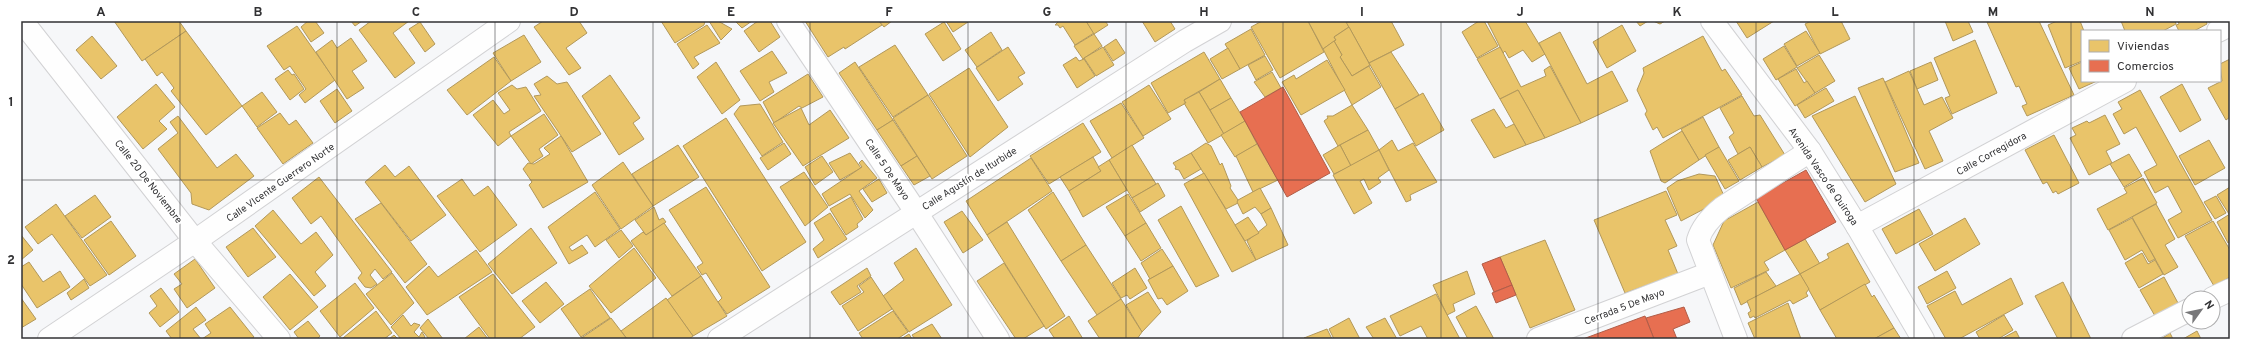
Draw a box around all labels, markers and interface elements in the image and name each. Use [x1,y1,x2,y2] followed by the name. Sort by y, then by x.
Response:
[96,5,106,21] text: A
[254,5,263,21] text: B
[412,5,420,21] text: C
[569,5,579,21] text: D
[727,5,735,21] text: E
[885,5,893,21] text: F
[1043,5,1052,21] text: G
[1199,5,1209,21] text: H
[1360,5,1364,21] text: I
[1516,5,1524,21] text: J
[1672,5,1682,21] text: K
[1831,5,1839,21] text: L
[1988,5,1998,21] text: M
[2145,5,2155,21] text: N
[2081,30,2221,82] legend
[2117,39,2169,55] text: Viviendas
[2117,59,2174,75] text: Comercios
[8,95,14,111] text: 1
[1785,125,1860,228] street label: Avenida Vasco de Quiroga
[1954,130,2029,179] street label: Calle Corregidora
[111,137,185,226] street label: Calle 20 De Noviembre
[861,137,912,203] street label: Calle 5 De Mayo
[224,141,338,226] street label: Calle VIcente Guerrero Norte
[920,145,1020,214] street label: Calle Agustín de Iturbide
[7,253,15,269] text: 2
[1583,286,1667,329] street label: Cerrada 5 De Mayo
[2181,290,2221,330] north arrow
[2201,298,2217,312] text: N

